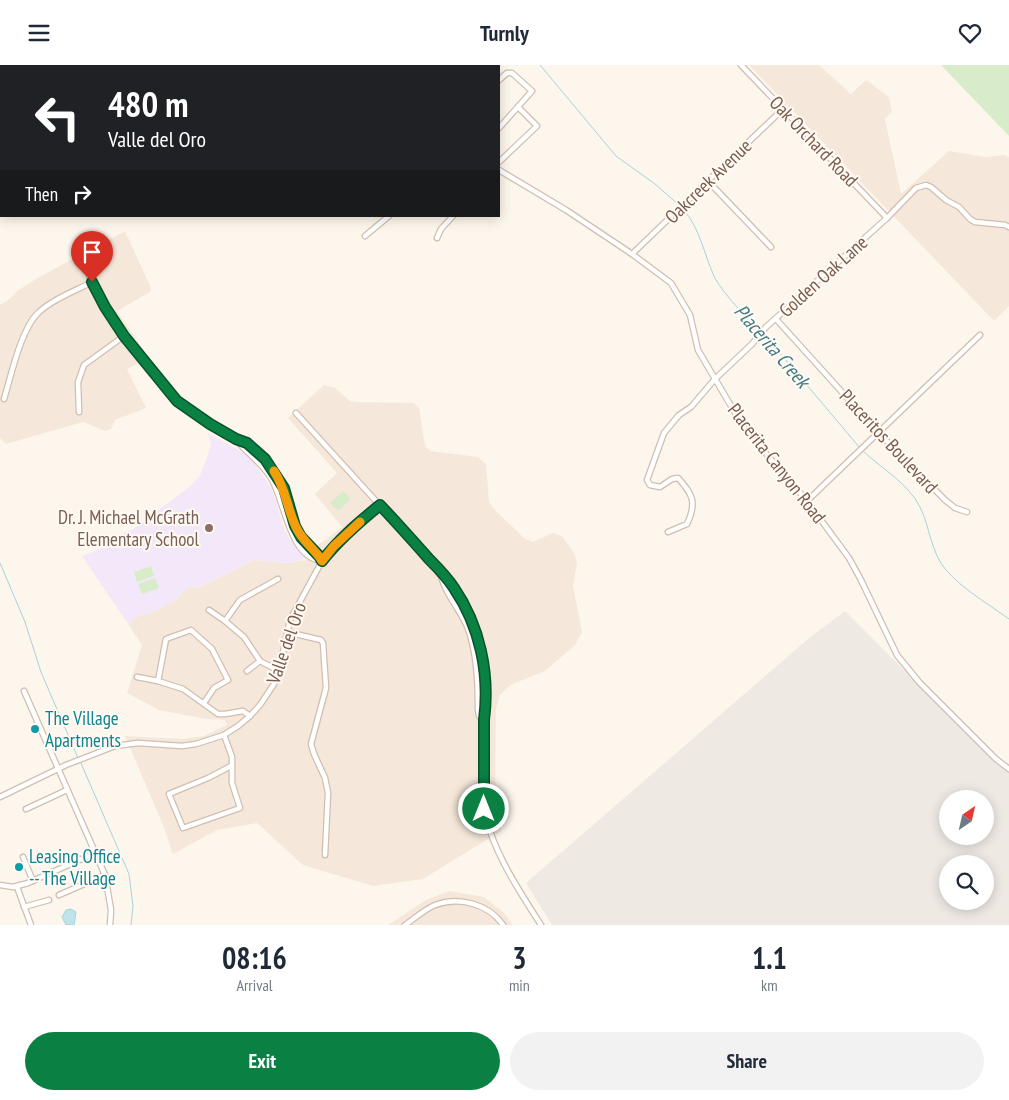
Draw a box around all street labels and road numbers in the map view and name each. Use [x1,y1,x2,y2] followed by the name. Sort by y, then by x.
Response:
[765,91,863,191] street label: Oak Orchard Road
[660,134,756,228] street label: Oakcreek Avenue
[774,230,872,322] street label: Golden Oak Lane
[835,384,943,498] street label: Placeritos Boulevard
[723,398,831,528] street label: Placerita Canyon Road
[261,599,311,688] street label: Valle del Oro

